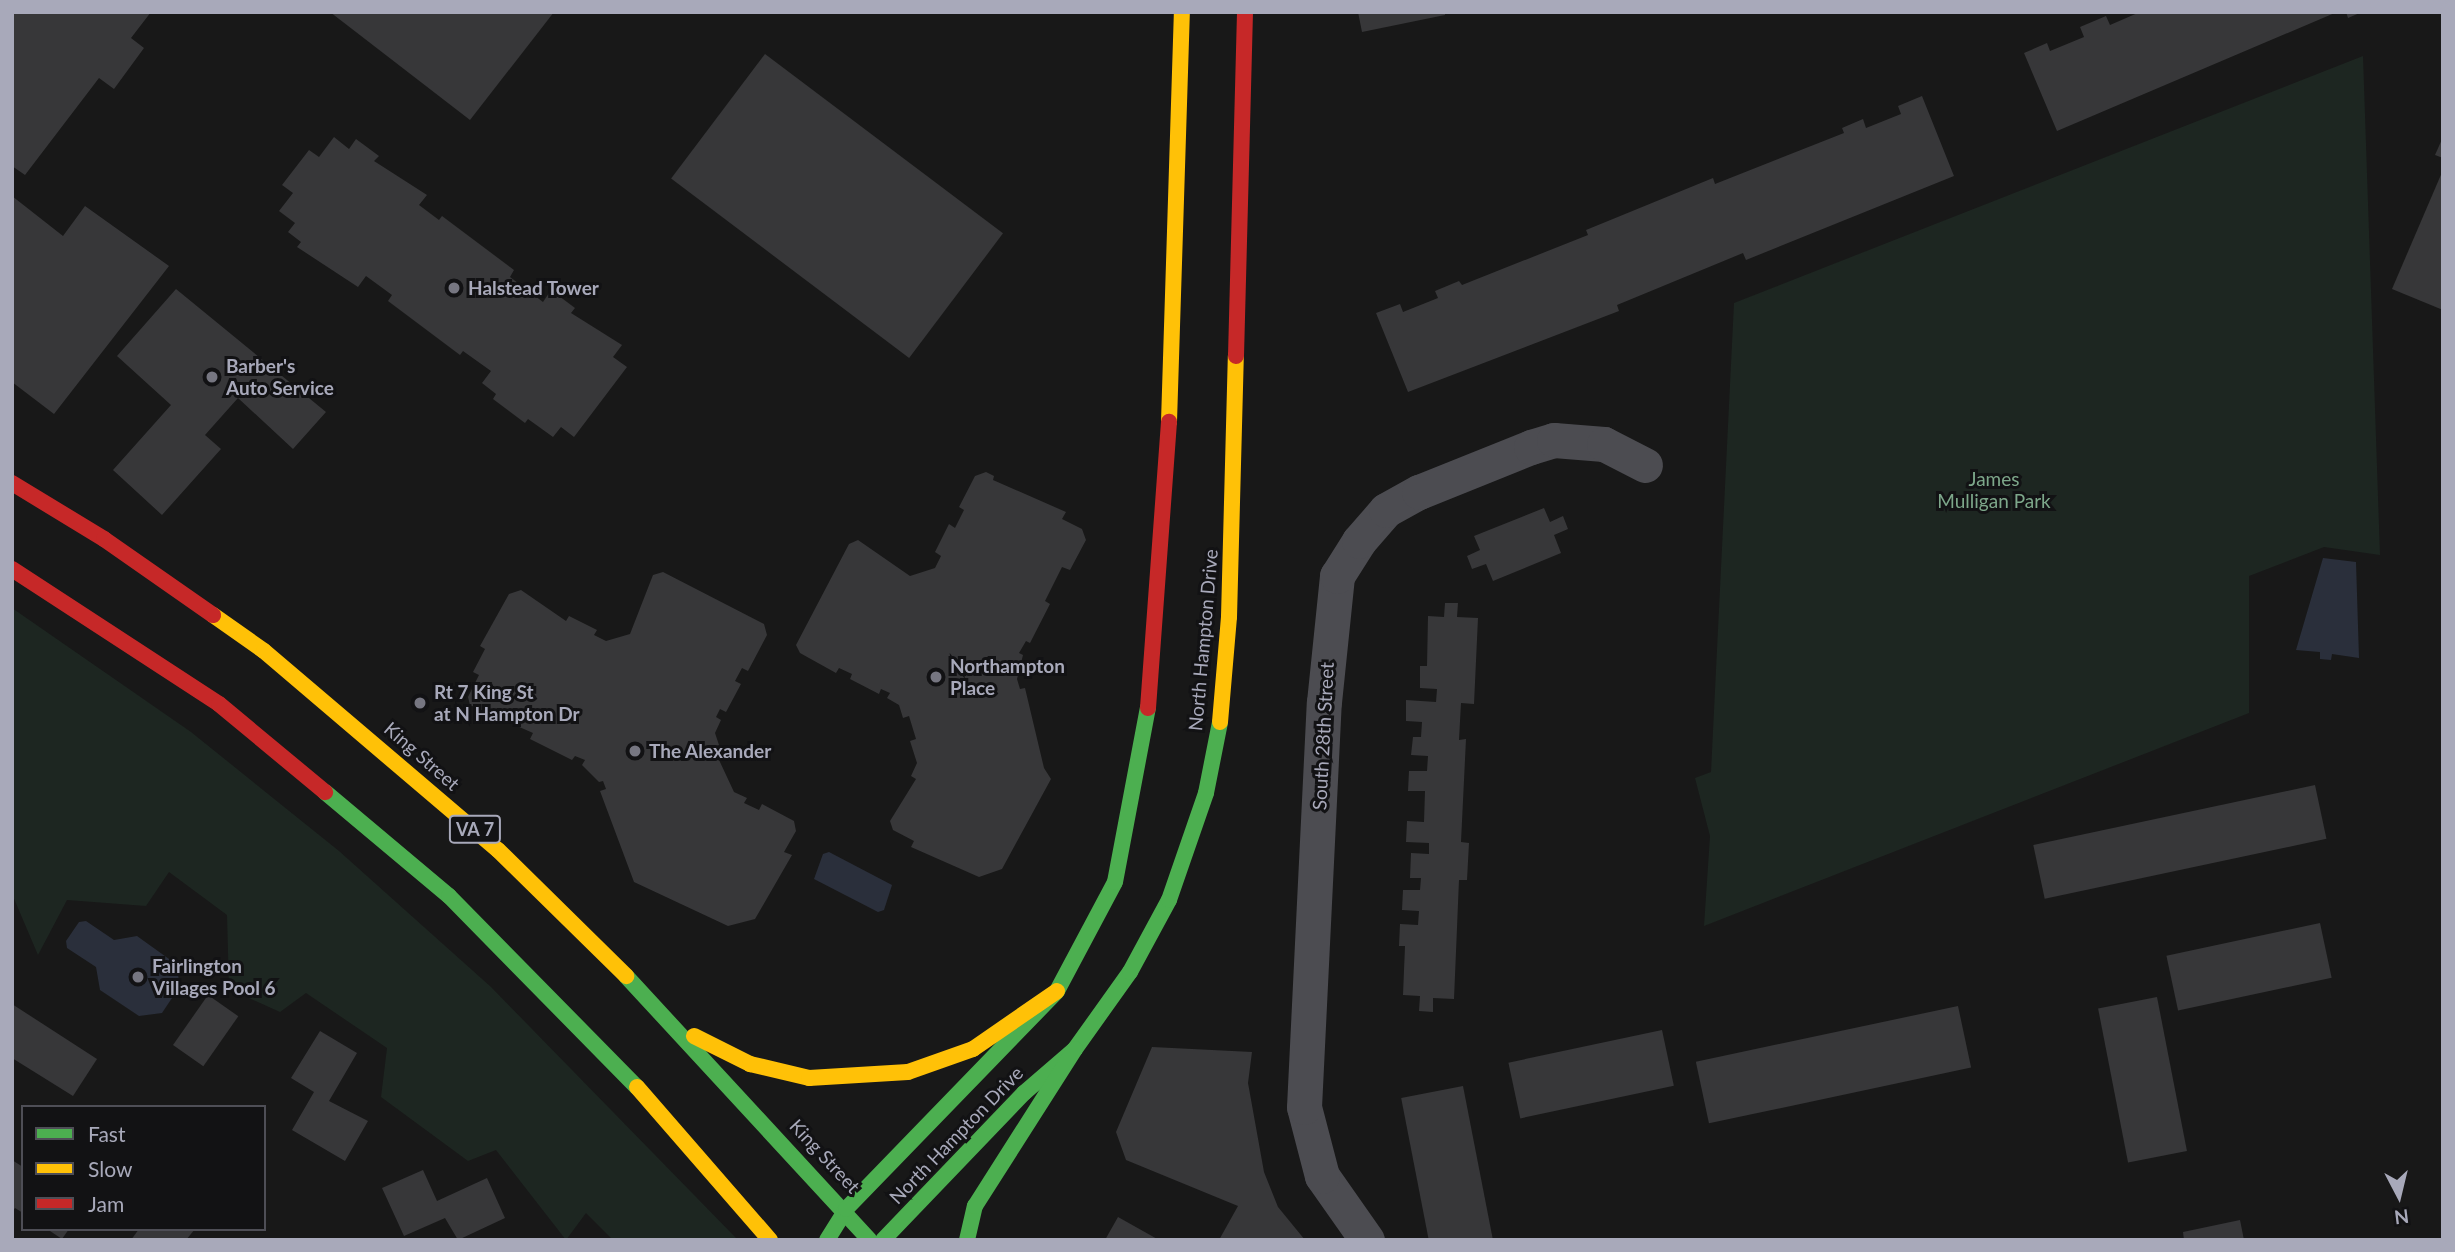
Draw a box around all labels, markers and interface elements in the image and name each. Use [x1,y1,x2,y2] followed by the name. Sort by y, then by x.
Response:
[468,277,599,299] place label: Halstead Tower
[446,280,462,296] marker: Halstead Tower
[226,355,334,399] place label: Barber's Auto Service
[204,369,220,385] marker: Barber's Auto Service
[1937,468,2051,512] park label: James Mulligan Park
[1184,548,1222,732] street label: North Hampton Drive
[950,655,1065,699] place label: Northampton Place
[1308,661,1338,811] street label: South 28th Street
[928,669,944,685] marker: Northampton Place
[434,681,580,725] place label: Rt 7 King St at N Hampton Dr
[412,695,428,711] marker: Rt 7 King St at N Hampton Dr
[380,717,464,795] street label: King Street
[649,740,772,762] place label: The Alexander
[627,743,643,759] marker: The Alexander
[447,814,503,844] road number: VA 7
[152,955,276,999] place label: Fairlington Villages Pool 6
[130,969,146,985] marker: Fairlington Villages Pool 6
[884,1062,1028,1208] street label: North Hampton Drive
[21,1105,266,1231] legend
[785,1114,865,1198] street label: King Street
[88,1121,125,1146] text: Fast
[88,1156,132,1181] text: Slow
[2364,1161,2434,1231] north arrow
[88,1191,124,1216] text: Jam
[2393,1205,2410,1230] text: N

